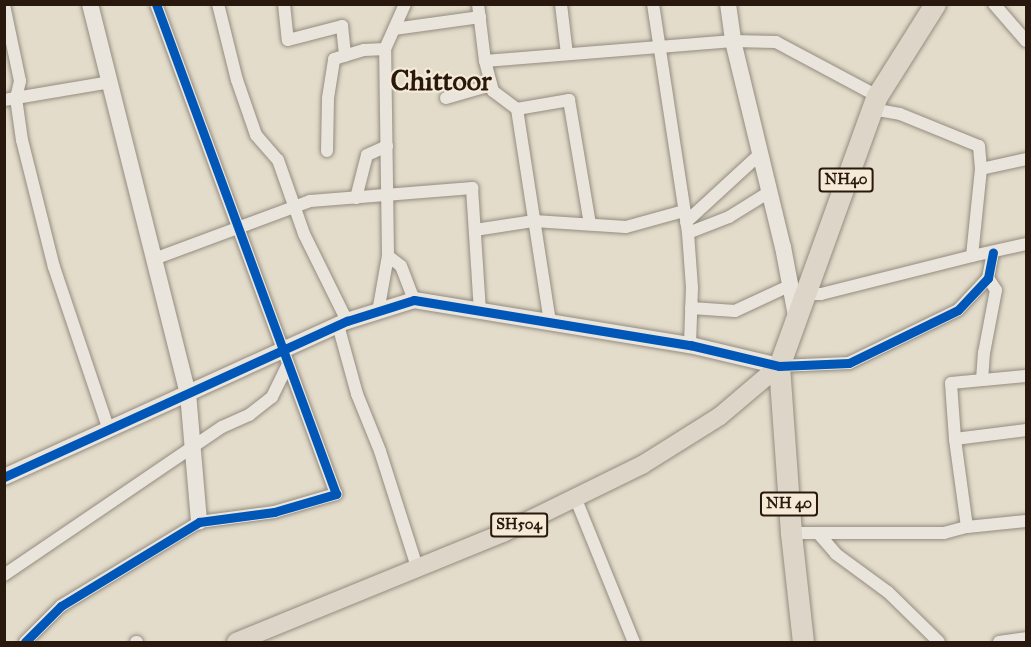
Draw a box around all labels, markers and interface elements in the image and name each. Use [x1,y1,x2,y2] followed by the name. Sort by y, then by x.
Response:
[390,64,492,98] district label: Chittoor
[818,168,874,192] road number: NH40
[759,492,819,516] road number: NH 40
[489,513,549,537] road number: SH504

